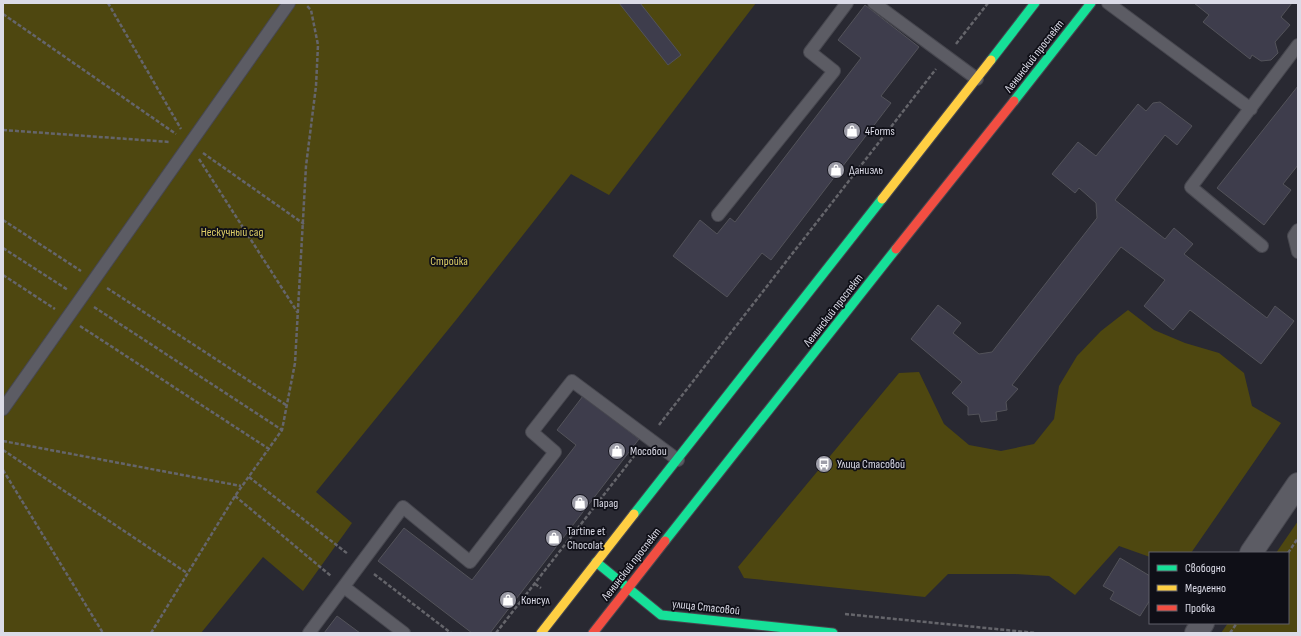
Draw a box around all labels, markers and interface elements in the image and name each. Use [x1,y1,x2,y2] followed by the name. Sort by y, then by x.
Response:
[1001,17,1068,97] street label: Ленинский проспект
[842,121,862,141] shop icon: 4Forms
[865,124,895,139] place label: 4Forms
[826,160,846,180] shop icon: Даниэль
[849,163,883,178] place label: Даниэль
[201,225,263,240] park label: Нескучный сад
[430,254,468,269] park label: Стройка
[800,271,867,351] street label: Ленинский проспект
[607,441,627,461] shop icon: Мособои
[630,444,667,459] place label: Мособои
[814,454,834,474] bus stop icon: Улица Стасовой
[837,457,905,472] place label: Улица Стасовой
[570,493,590,513] shop icon: Парад
[593,496,618,511] place label: Парад
[567,524,606,553] place label: Tartine et Chocolat
[598,525,665,605] street label: Ленинский проспект
[544,528,564,548] shop icon: Tartine et Chocolat
[1149,552,1289,624] legend
[1185,561,1226,576] text: Свободно
[1185,581,1226,596] text: Медленно
[498,590,518,610] shop icon: Консул
[521,593,551,608] place label: Консул
[671,596,741,619] street label: улица Стасовой
[1185,601,1216,616] text: Пробка

